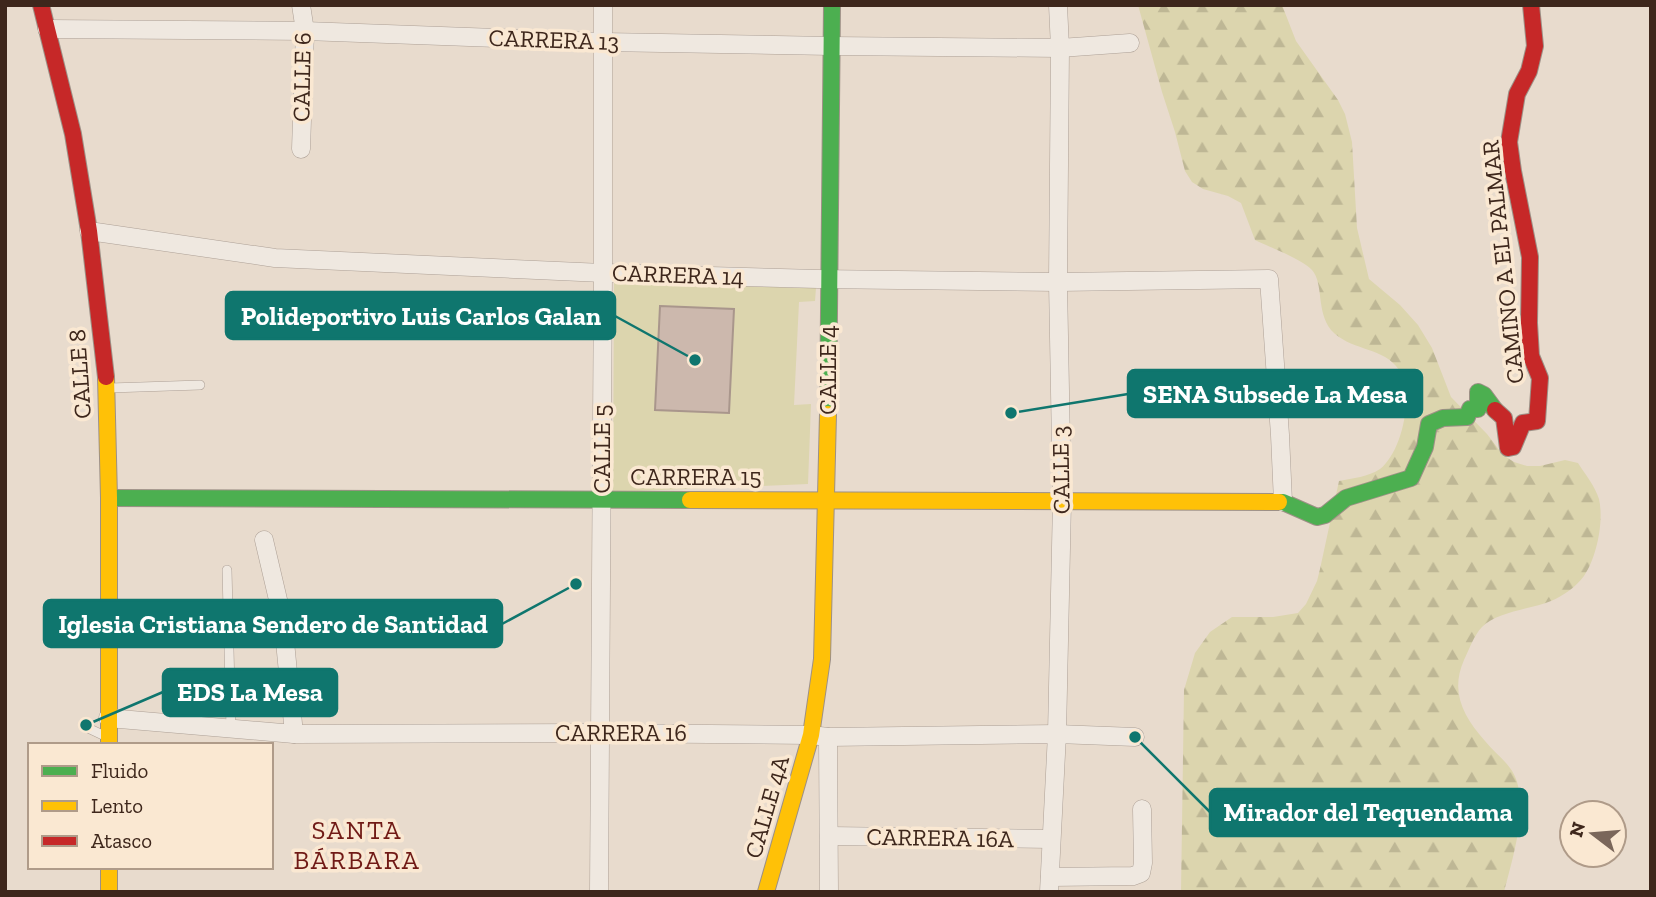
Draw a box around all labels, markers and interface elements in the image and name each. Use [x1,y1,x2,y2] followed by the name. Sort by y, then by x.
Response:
[488,23,620,56] street label: CARRERA 13
[286,32,317,122] street label: CALLE 6
[1475,139,1530,385] street label: CAMINO A EL PALMAR
[612,258,745,291] street label: CARRERA 14
[226,292,615,339] callout: Polideportivo Luis Carlos Galan
[241,300,602,332] text: Polideportivo Luis Carlos Galan
[813,325,842,415] street label: CALLE 4
[62,328,97,420] street label: CALLE 8
[1128,370,1422,417] callout: SENA Subsede La Mesa
[1143,378,1407,410] text: SENA Subsede La Mesa
[587,404,616,494] street label: CALLE 5
[1045,426,1076,515] street label: CALLE 3
[630,462,762,491] street label: CARRERA 15
[44,600,502,647] callout: Iglesia Cristiana Sendero de Santidad
[58,608,488,640] text: Iglesia Cristiana Sendero de Santidad
[163,669,337,716] callout: EDS La Mesa
[177,676,323,708] text: EDS La Mesa
[555,718,687,747] street label: CARRERA 16
[28,743,273,869] legend
[738,752,795,861] street label: CALLE 4A
[91,758,148,783] text: Fluido
[1210,789,1527,836] callout: Mirador del Tequendama
[91,793,143,818] text: Lento
[1223,796,1513,828] text: Mirador del Tequendama
[1558,799,1628,869] north arrow
[293,814,421,876] district label: SANTA BÁRBARA
[1564,819,1590,840] text: N
[866,822,1014,853] street label: CARRERA 16A
[91,828,152,853] text: Atasco

